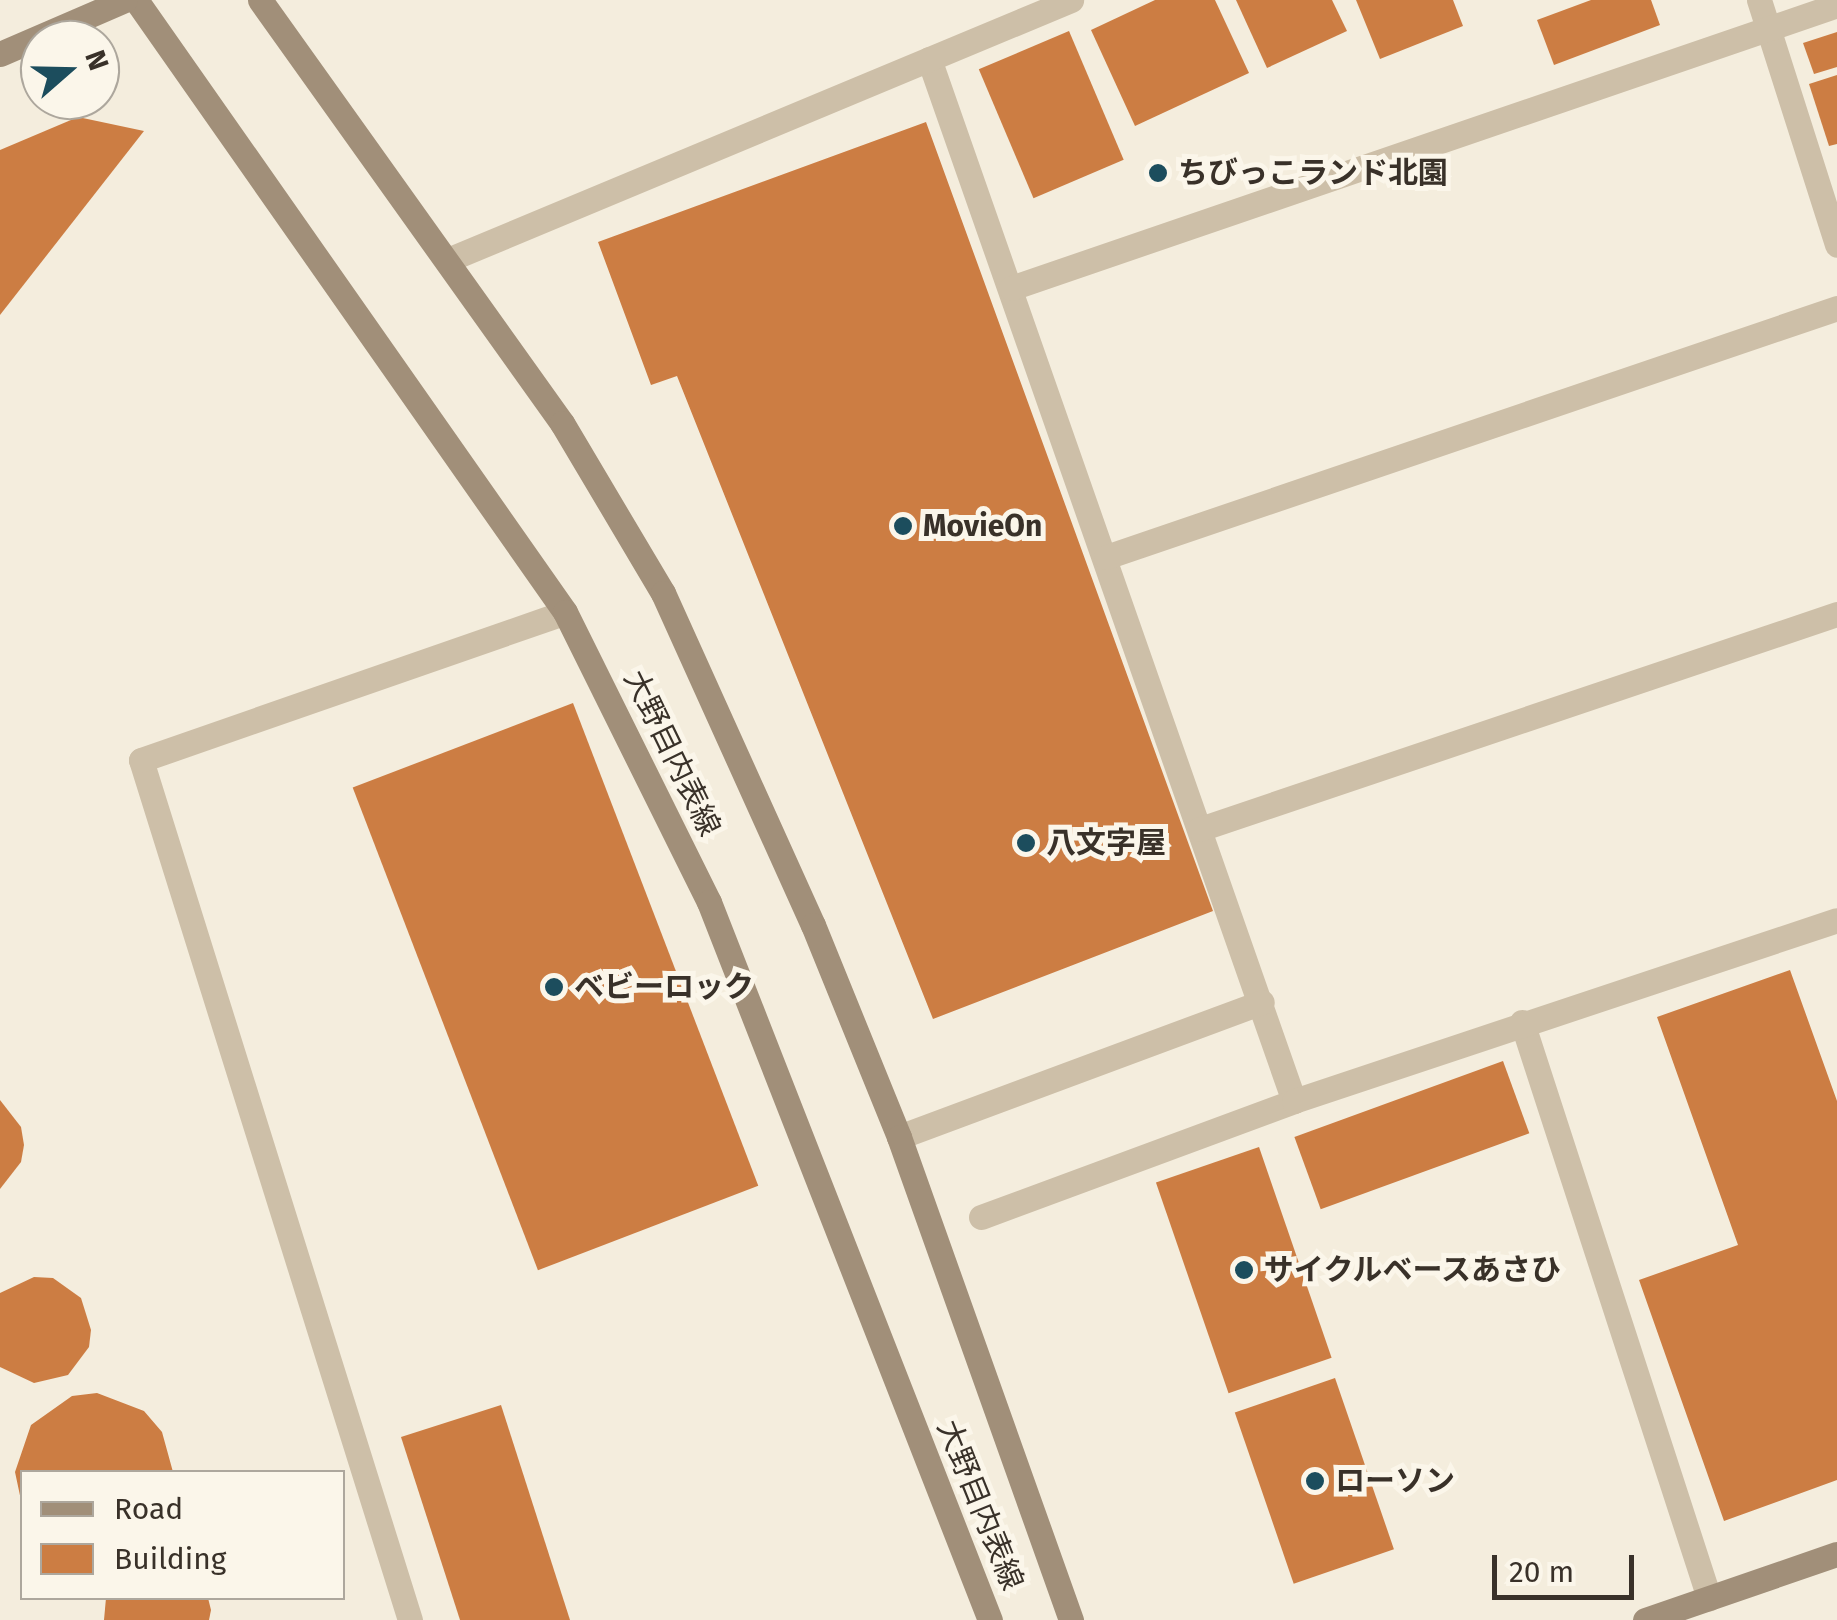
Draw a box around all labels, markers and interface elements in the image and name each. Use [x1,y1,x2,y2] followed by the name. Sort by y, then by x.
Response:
[20,20,120,120] north arrow
[78,46,115,75] text: N
[1178,155,1448,191] place label: ちびっこランド北園
[1147,162,1169,184] marker: ちびっこランド北園
[923,508,1042,544] place label: MovieOn
[892,515,914,537] marker: MovieOn
[616,664,728,842] street label: 大野目内表線
[1046,825,1166,861] place label: 八文字屋
[1015,832,1037,854] marker: 八文字屋
[574,969,754,1005] place label: ベビーロック
[543,976,565,998] marker: ベビーロック
[1264,1252,1564,1288] place label: サイクルベースあさひ
[1233,1259,1255,1281] marker: サイクルベースあさひ
[930,1415,1030,1595] street label: 大野目内表線
[1335,1463,1455,1499] place label: ローソン
[20,1470,345,1600] legend
[1304,1470,1326,1492] marker: ローソン
[114,1491,183,1527] text: Road
[1497,1535,1640,1597] scale bar
[114,1541,226,1577] text: Building
[1509,1554,1574,1590] text: 20 m

